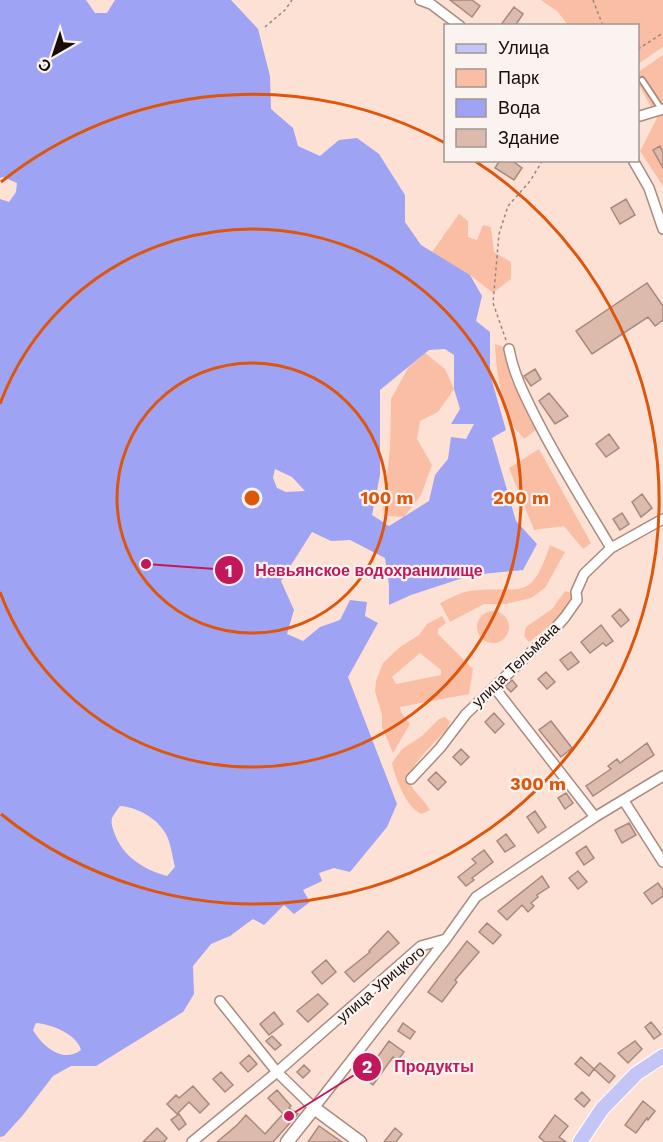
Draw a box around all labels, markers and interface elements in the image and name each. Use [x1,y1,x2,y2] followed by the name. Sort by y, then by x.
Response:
[24,24,84,84] north arrow
[444,24,639,162] legend
[498,37,550,58] text: Улица
[34,54,55,76] text: С
[498,67,539,88] text: Парк
[498,97,541,118] text: Вода
[498,127,559,148] text: Здание
[360,487,414,508] text: 100 m
[493,487,549,508] text: 200 m
[242,488,262,508] centre of rings
[214,553,495,587] callout: Невьянское водохранилище
[225,560,233,581] text: 1
[255,561,483,580] text: Невьянское водохранилище
[469,618,564,711] street label: улица Тельмана
[510,773,566,794] text: 300 m
[333,942,429,1026] street label: улица Урицкого
[352,1050,486,1084] callout: Продукты
[362,1056,372,1077] text: 2
[394,1057,474,1076] text: Продукты

